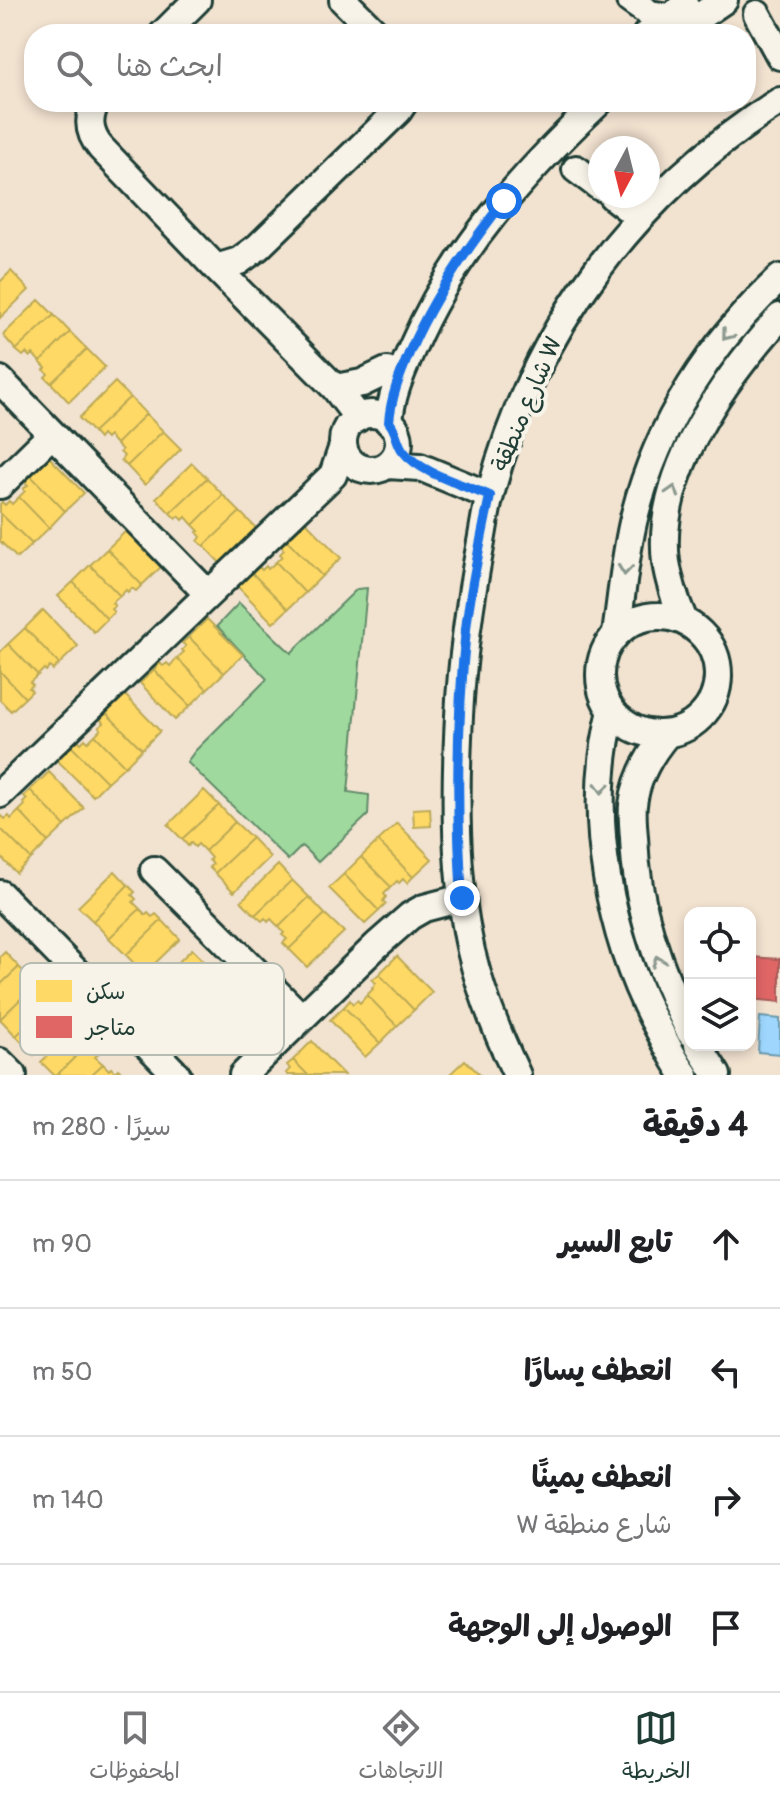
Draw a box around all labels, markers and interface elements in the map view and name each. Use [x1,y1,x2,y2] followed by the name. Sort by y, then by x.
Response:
[24,24,756,112] search box
[52,46,96,90] icon: search
[116,48,223,85] text: ابحث هنا
[588,136,660,208] north arrow
[486,183,522,219] route start
[722,326,737,340] one-way arrow
[486,332,570,477] street label: شارع منطقة W
[664,485,680,499] one-way arrow
[616,564,633,577] one-way arrow
[594,782,611,795] one-way arrow
[444,880,480,916] route end
[684,907,756,1051] map controls
[684,907,756,979] button: locate
[651,955,668,969] one-way arrow
[20,963,284,1055] legend
[86,978,126,1006] text: سكن
[684,979,756,1051] button: layers
[84,1014,136,1042] text: متاجر
[642,1104,748,1147] text: 4 دقيقة
[32,1111,171,1143] text: سيرًا · 280 m
[704,1222,748,1266] icon: ahead
[559,1224,672,1261] text: تابع السير
[32,1228,92,1260] text: 90 m
[704,1350,748,1394] icon: left
[524,1352,672,1389] text: انعطف يسارًا
[32,1356,93,1388] text: 50 m
[532,1459,672,1496] text: انعطف يمينًا
[704,1478,748,1522] icon: right
[32,1484,104,1516] text: 140 m
[516,1509,672,1541] text: شارع منطقة W
[704,1606,748,1650] icon: arrive
[448,1608,672,1645] text: الوصول إلى الوجهة
[89,1706,180,1790] tab: المحفوظات
[359,1706,443,1790] tab: الاتجاهات
[622,1706,691,1790] tab: الخريطة

